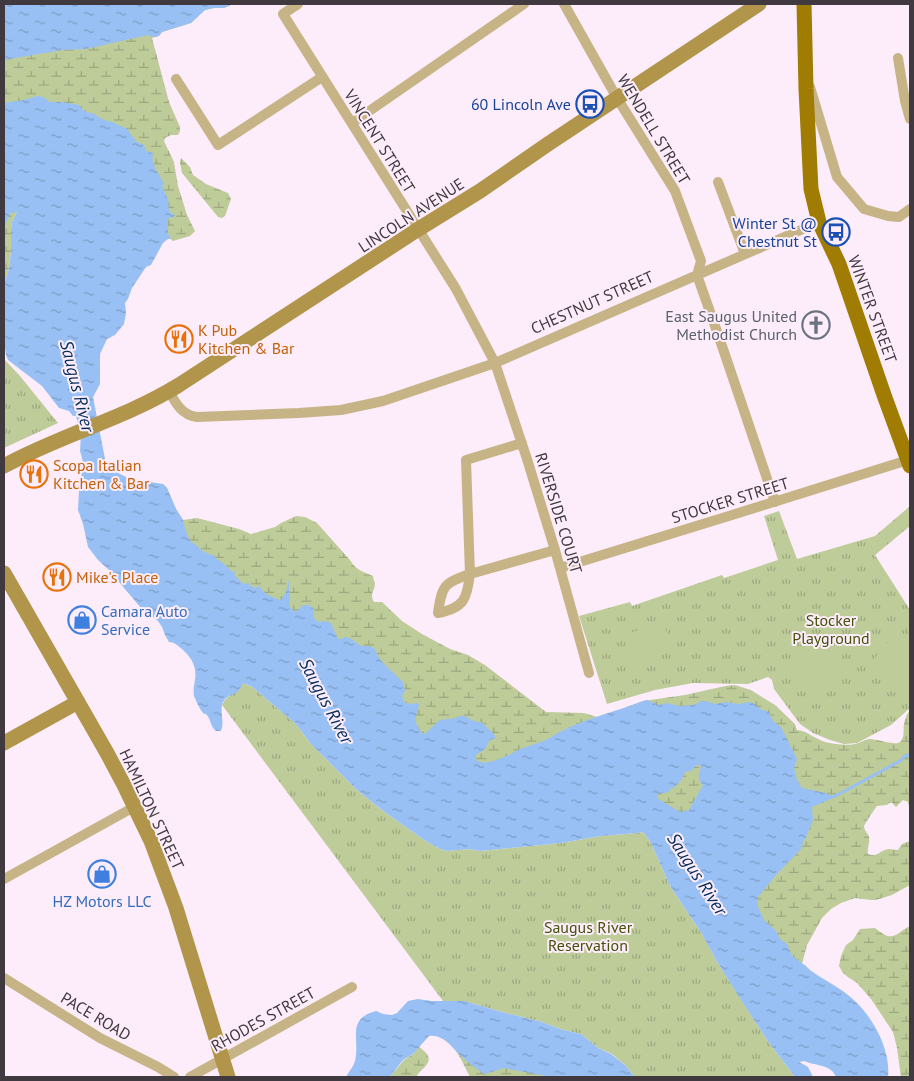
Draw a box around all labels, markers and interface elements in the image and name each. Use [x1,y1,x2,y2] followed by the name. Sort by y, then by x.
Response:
[613,70,695,188] street label: WENDELL STREET
[340,85,420,197] street label: VINCENT STREET
[575,89,605,119] bus stop icon: 60 Lincoln Ave
[471,94,571,114] place label: 60 Lincoln Ave
[354,173,468,257] street label: LINCOLN AVENUE
[732,213,818,251] place label: Winter St @ Chestnut St
[821,217,851,247] bus stop icon: Winter St @ Chestnut St
[844,253,902,366] street label: WINTER STREET
[527,266,657,338] street label: CHESTNUT STREET
[665,306,797,344] place label: East Saugus United Methodist Church
[801,310,831,340] church icon: East Saugus United Methodist Church
[198,320,295,358] place label: K Pub Kitchen & Bar
[164,324,194,354] restaurant icon: K Pub Kitchen & Bar
[55,338,100,435] water label: Saugus River
[531,450,587,576] street label: RIVERSIDE COURT
[53,455,150,493] place label: Scopa Italian Kitchen & Bar
[19,459,49,489] restaurant icon: Scopa Italian Kitchen & Bar
[669,473,791,527] street label: STOCKER STREET
[42,562,72,592] restaurant icon: Mike's Place
[76,567,158,587] place label: Mike's Place
[101,601,188,639] place label: Camara Auto Service
[67,605,97,635] shop icon: Camara Auto Service
[792,610,870,648] park label: Stocker Playground
[294,654,359,749] water label: Saugus River
[115,746,189,873] street label: HAMILTON STREET
[662,828,733,920] water label: Saugus River
[87,859,117,889] shop icon: HZ Motors LLC
[52,891,152,911] place label: HZ Motors LLC
[544,917,633,955] park label: Saugus River Reservation
[207,982,319,1056] street label: RHODES STREET
[57,987,135,1045] street label: PACE ROAD

